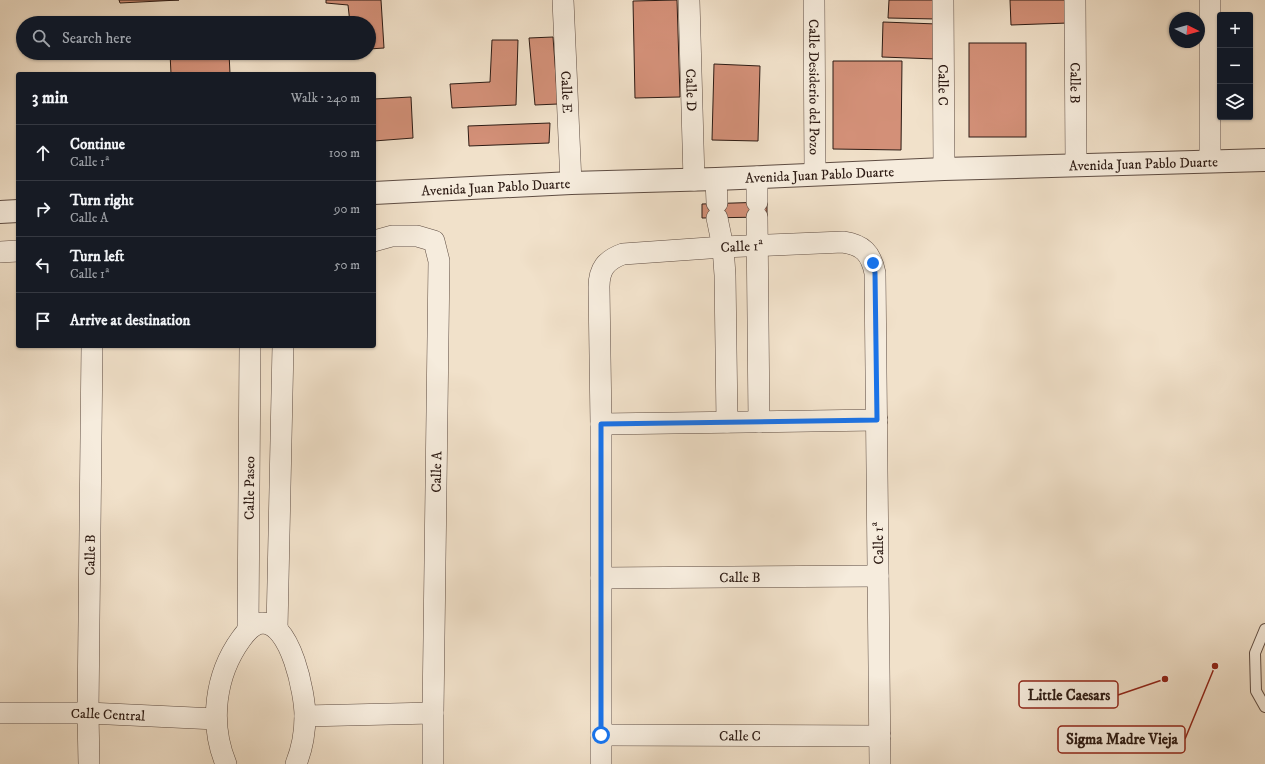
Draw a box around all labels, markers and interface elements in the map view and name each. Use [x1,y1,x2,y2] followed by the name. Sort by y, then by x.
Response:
[1169,12,1205,48] north arrow
[1217,12,1253,120] map controls
[1217,12,1253,48] button: +
[16,16,376,60] search box
[804,19,823,155] street label: Calle Desiderio del Pozo
[30,27,52,49] icon: search
[62,29,131,48] text: Search here
[1217,48,1253,84] button: −
[1065,62,1084,104] street label: Calle B
[933,64,952,106] street label: Calle C
[681,68,700,112] street label: Calle D
[556,70,576,114] street label: Calle E
[1217,84,1253,120] button: layers
[32,87,68,109] text: 3 min
[291,90,360,106] text: Walk · 240 m
[70,135,125,154] text: Continue
[32,142,54,164] icon: ahead
[329,145,360,161] text: 100 m
[1069,153,1218,175] street label: Avenida Juan Pablo Duarte
[70,154,110,170] text: Calle 1ª
[745,163,895,188] street label: Avenida Juan Pablo Duarte
[421,175,571,201] street label: Avenida Juan Pablo Duarte
[70,191,133,210] text: Turn right
[32,198,54,220] icon: right
[334,201,360,217] text: 90 m
[70,210,108,226] text: Calle A
[720,237,764,257] street label: Calle 1ª
[70,247,124,266] text: Turn left
[32,254,54,276] icon: left
[864,254,882,272] route end
[334,257,360,273] text: 50 m
[70,266,110,282] text: Calle 1ª
[32,310,54,332] icon: arrive
[70,311,190,330] text: Arrive at destination
[428,450,446,493] street label: Calle A
[241,456,259,520] street label: Calle Paseo
[870,521,888,565] street label: Calle 1ª
[81,534,100,576] street label: Calle B
[719,569,761,587] street label: Calle B
[1019,681,1118,708] callout: Little Caesars
[1028,686,1110,705] text: Little Caesars
[71,705,146,726] street label: Calle Central
[592,726,610,744] route start
[1058,726,1185,753] callout: Sigma Madre Vieja
[719,727,761,746] street label: Calle C
[1066,730,1179,749] text: Sigma Madre Vieja

